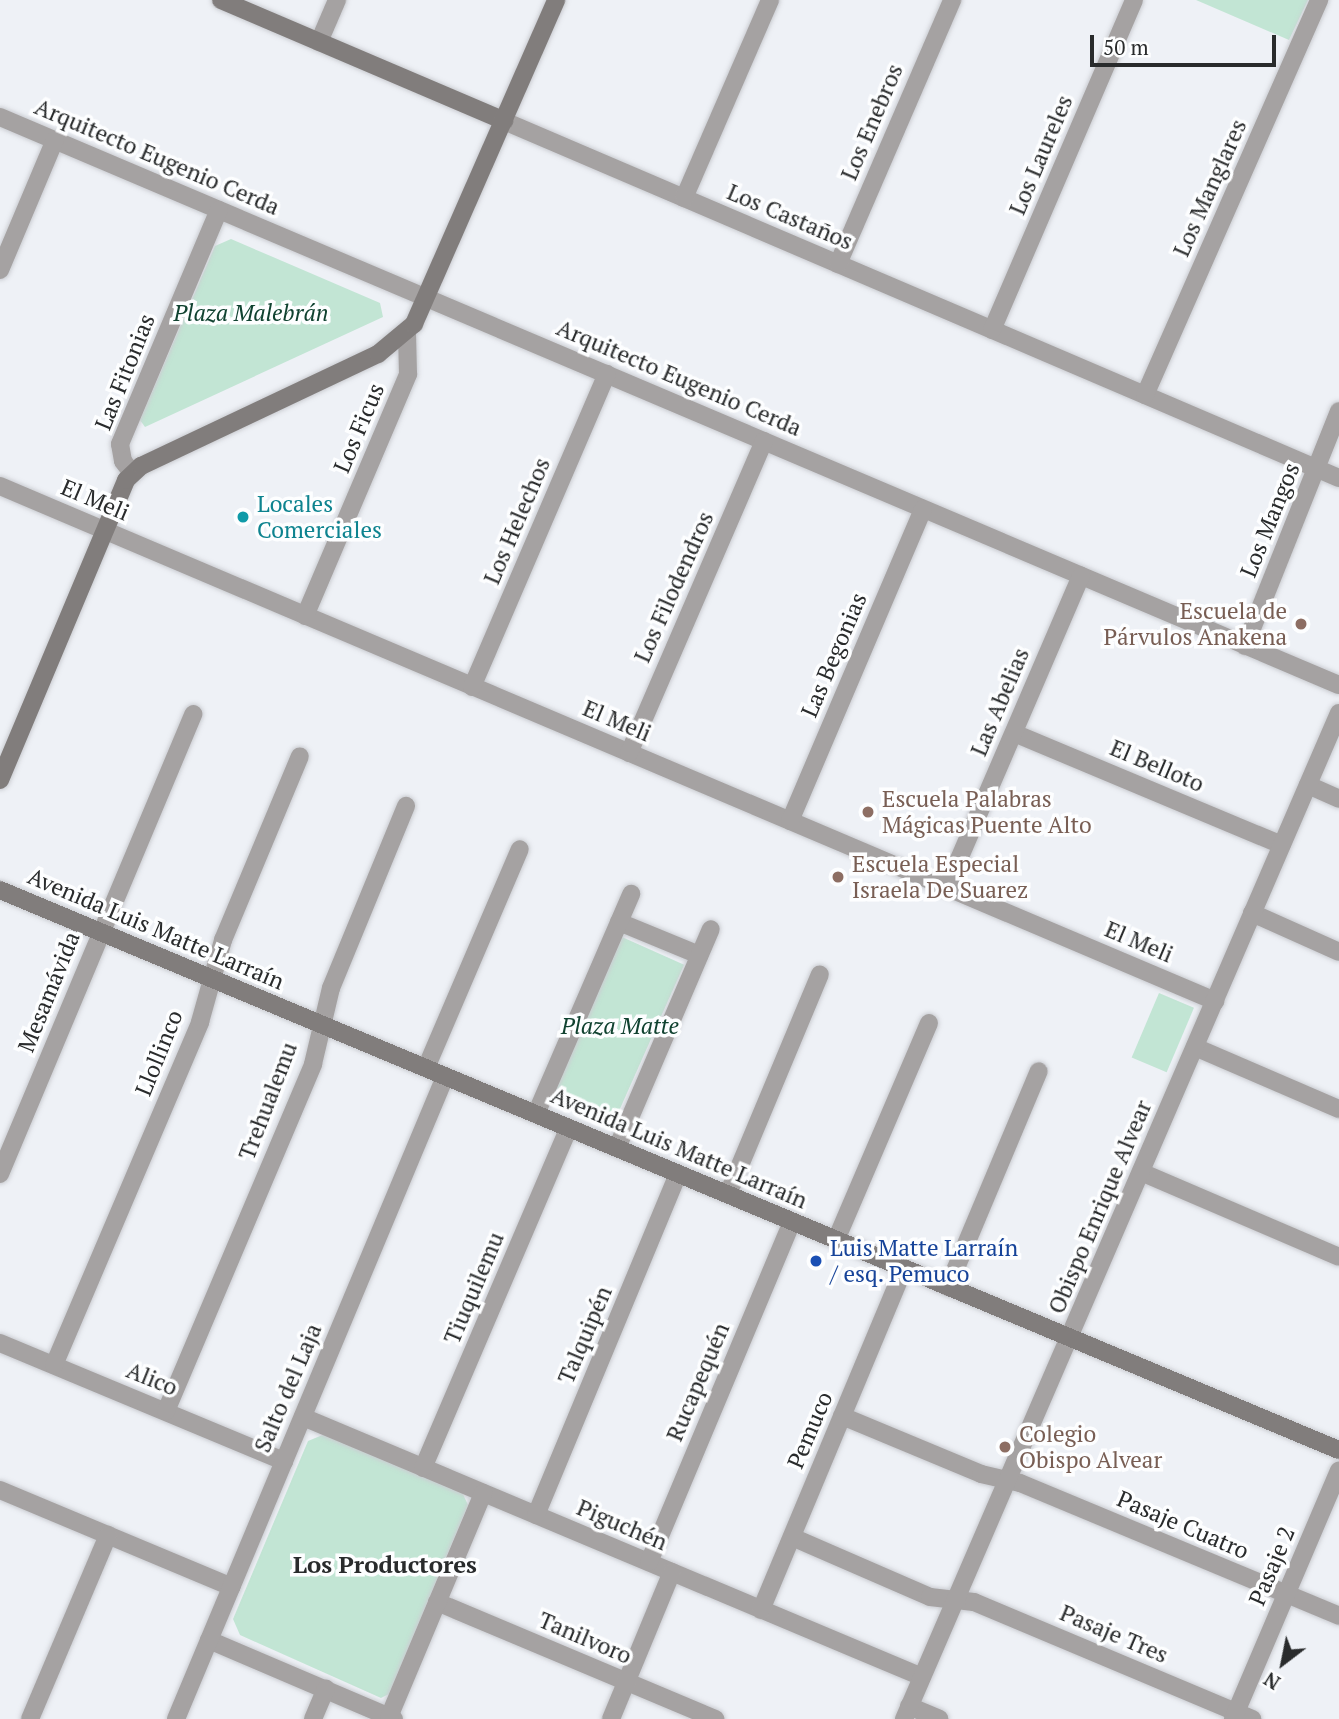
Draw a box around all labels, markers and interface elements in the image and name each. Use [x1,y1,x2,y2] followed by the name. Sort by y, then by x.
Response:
[1094,21,1280,65] scale bar
[1103,33,1149,61] text: 50 m
[835,60,909,184] street label: Los Enebros
[1003,91,1079,219] street label: Los Laureles
[31,93,283,221] street label: Arquitecto Eugenio Cerda
[1167,115,1253,261] street label: Los Manglares
[723,178,857,256] street label: Los Castaños
[174,299,328,327] park label: Plaza Malebrán
[89,310,161,434] street label: Las Fitonias
[553,314,805,442] street label: Arquitecto Eugenio Cerda
[328,379,390,477] street label: Los Ficus
[478,454,556,588] street label: Los Helechos
[1235,459,1305,581] street label: Los Mangos
[57,473,133,527] street label: El Meli
[257,490,382,544] place label: Locales Comerciales
[628,507,720,667] street label: Los Filodendros
[235,509,251,525] marker: Locales Comerciales
[795,589,873,721] street label: Las Begonias
[1103,597,1287,651] place label: Escuela de Párvulos Anakena
[1293,616,1309,632] marker: Escuela de Párvulos Anakena
[965,644,1035,760] street label: Las Abelias
[579,694,655,748] street label: El Meli
[1106,734,1208,798] street label: El Belloto
[882,785,1092,839] place label: Escuela Palabras Mágicas Puente Alto
[860,804,876,820] marker: Escuela Palabras Mágicas Puente Alto
[852,850,1028,904] place label: Escuela Especial Israela De Suarez
[24,862,288,996] street label: Avenida Luis Matte Larraín
[830,869,846,885] marker: Escuela Especial Israela De Suarez
[1101,915,1177,969] street label: El Meli
[12,928,86,1056] street label: Mesamávida
[129,1006,189,1100] street label: Llollinco
[561,1012,679,1040] park label: Plaza Matte
[233,1038,303,1164] street label: Trehualemu
[547,1081,811,1215] street label: Avenida Luis Matte Larraín
[1042,1096,1158,1318] street label: Obispo Enrique Alvear
[438,1228,510,1348] street label: Tiuquilemu
[830,1234,1018,1288] place label: Luis Matte Larraín / esq. Pemuco
[808,1253,824,1269] marker: Luis Matte Larraín / esq. Pemuco
[552,1282,618,1388] street label: Talquipén
[661,1319,735,1445] street label: Rucapequén
[249,1320,327,1456] street label: Salto del Laja
[122,1356,182,1402] street label: Alico
[782,1387,838,1473] street label: Pemuco
[1019,1420,1163,1474] place label: Colegio Obispo Alvear
[997,1439,1013,1455] marker: Colegio Obispo Alvear
[1113,1485,1253,1565] street label: Pasaje Cuatro
[573,1494,671,1556] street label: Piguchén
[1243,1522,1301,1610] street label: Pasaje 2
[293,1551,477,1579] district label: Los Productores
[1056,1599,1172,1669] street label: Pasaje Tres
[534,1606,636,1670] street label: Tanilvoro
[1248,1628,1318,1698] north arrow
[1259,1667,1284,1696] text: N

